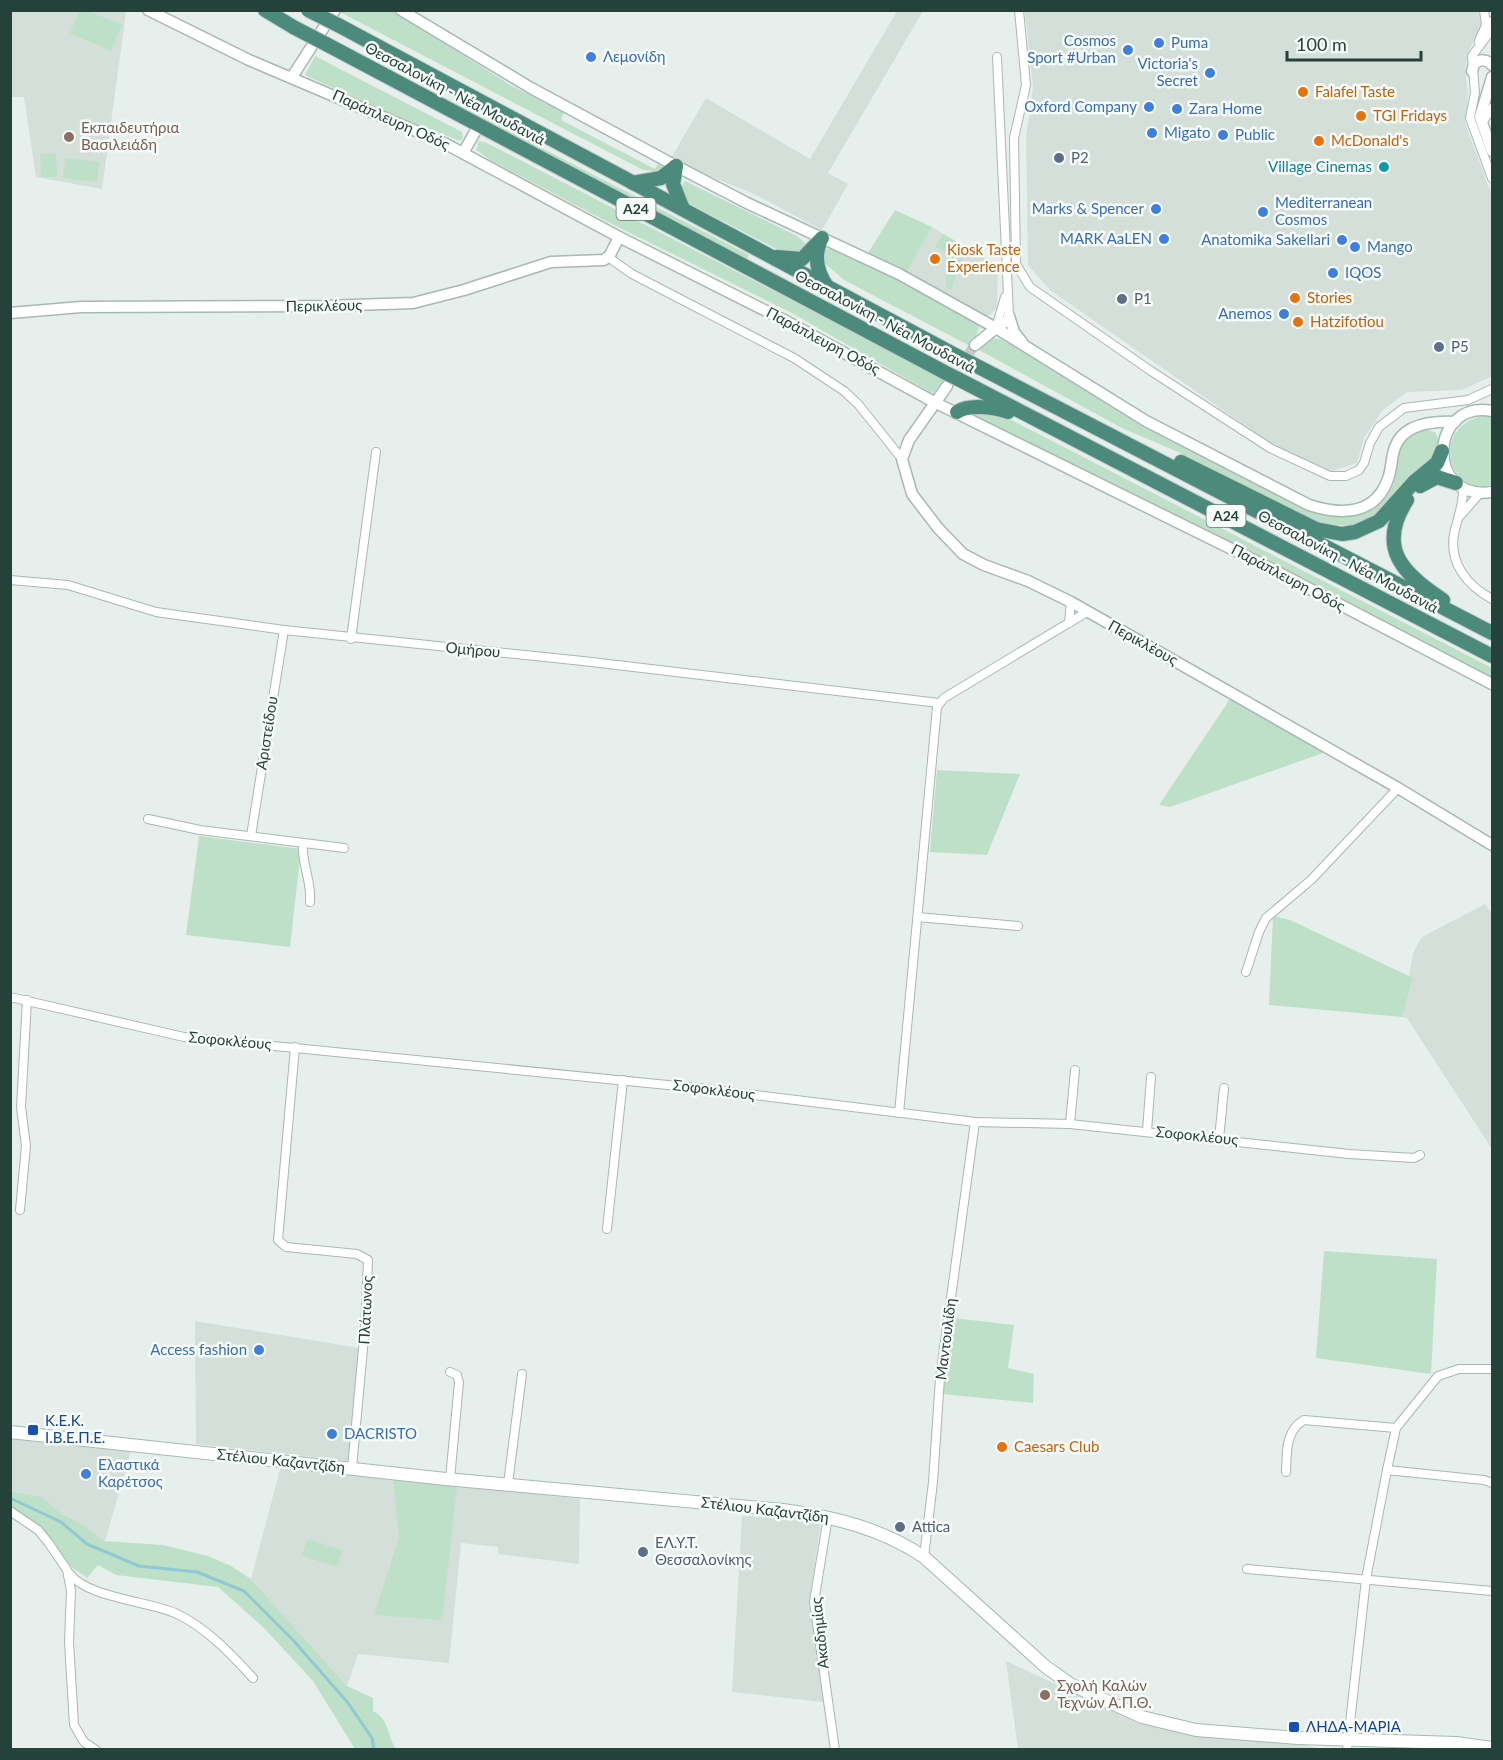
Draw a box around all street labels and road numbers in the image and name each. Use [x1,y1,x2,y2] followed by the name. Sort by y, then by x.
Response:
[362,38,549,148] street label: Θεσσαλονίκη - Νέα Μουδανιά
[330,85,453,153] street label: Παράπλευρη Οδός
[616,198,656,220] road number: Α24
[792,266,979,376] street label: Θεσσαλονίκη - Νέα Μουδανιά
[286,295,362,315] street label: Περικλέους
[763,303,883,378] street label: Παράπλευρη Οδός
[1206,505,1246,527] road number: Α24
[1255,506,1442,616] street label: Θεσσαλονίκη - Νέα Μουδανιά
[1228,540,1348,615] street label: Παράπλευρη Οδός
[1106,616,1181,669] street label: Περικλέους
[445,638,501,660] street label: Ομήρου
[251,695,281,771] street label: Αριστείδου
[188,1027,272,1053] street label: Σοφοκλέους
[672,1075,756,1103] street label: Σοφοκλέους
[1155,1122,1239,1148] street label: Σοφοκλέους
[354,1275,376,1345] street label: Πλάτωνος
[931,1297,959,1381] street label: Μαντουλίδη
[216,1444,346,1476] street label: Στέλιου Καζαντζίδη
[700,1492,830,1526] street label: Στέλιου Καζαντζίδη
[806,1596,832,1670] street label: Ακαδημίας

